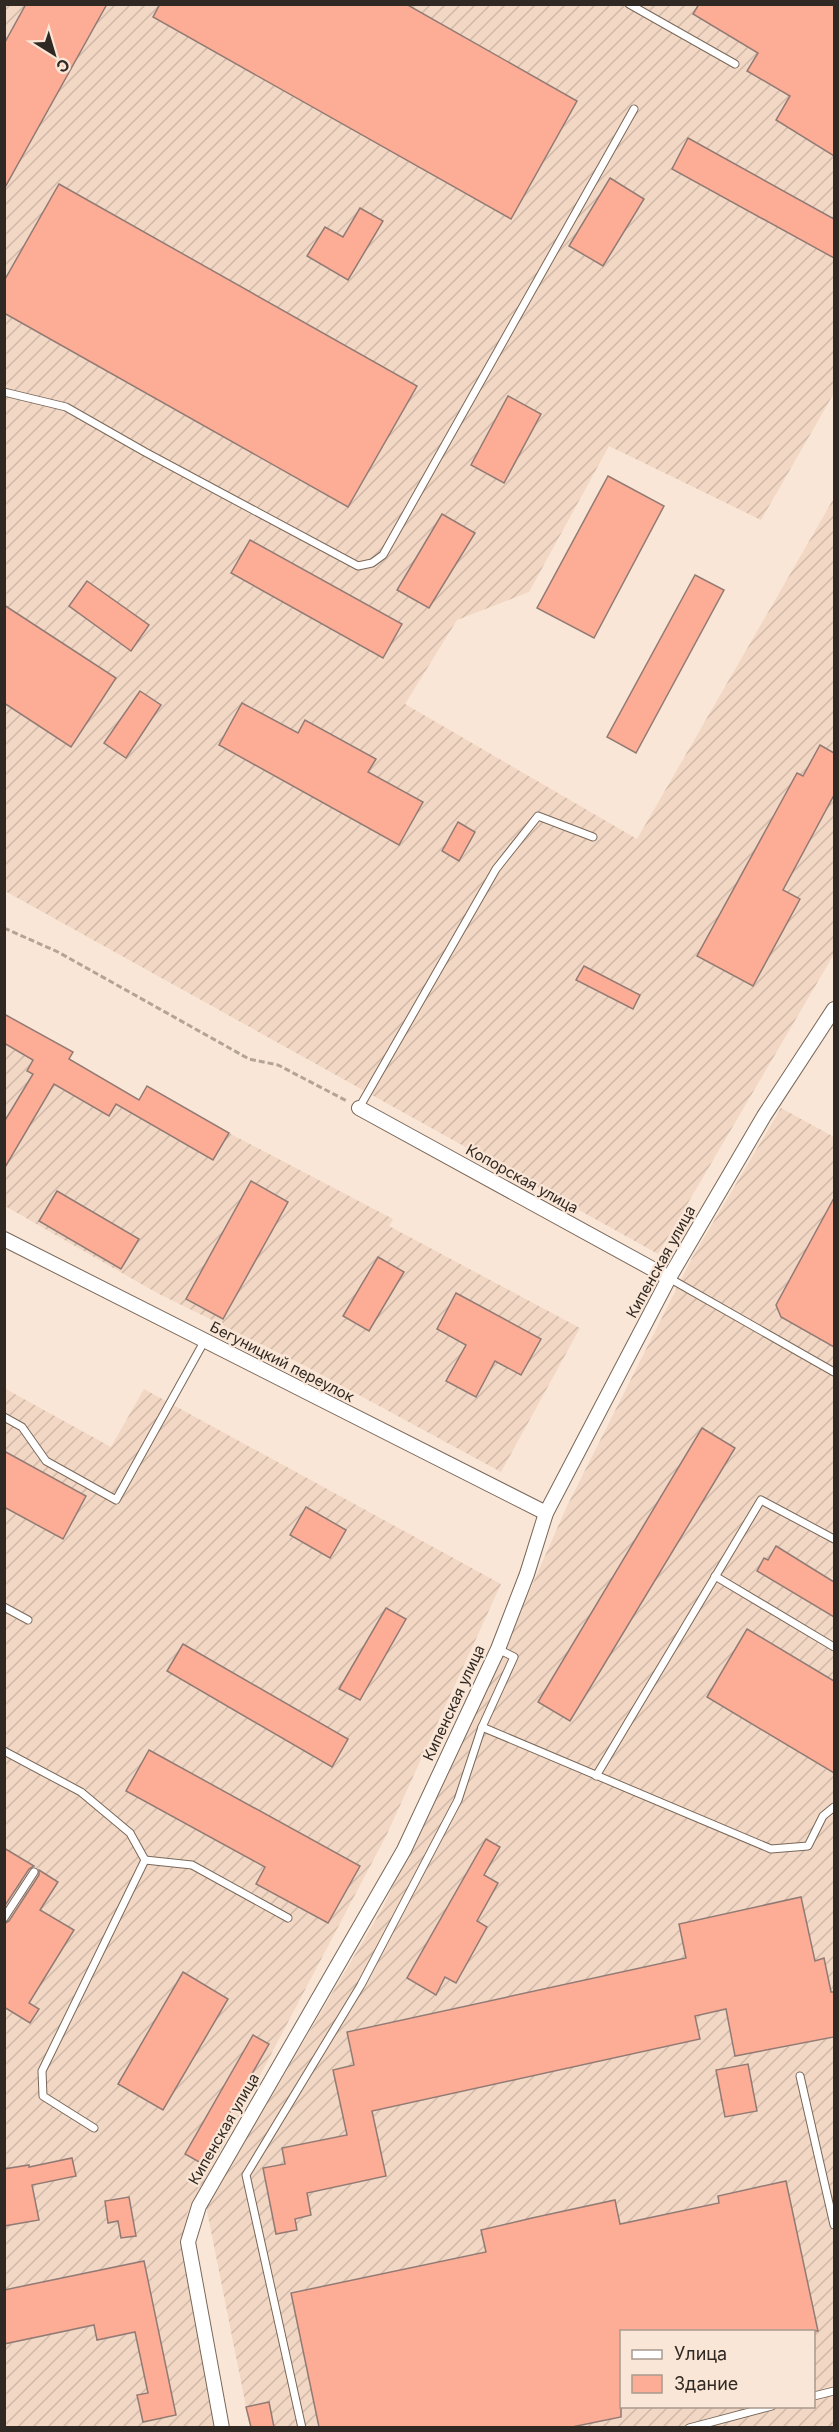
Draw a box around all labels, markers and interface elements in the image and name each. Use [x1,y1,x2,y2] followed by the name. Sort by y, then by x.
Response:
[24,24,84,84] north arrow
[52,54,74,78] text: С
[463,1140,582,1217] street label: Копорская улица
[622,1202,699,1321] street label: Кипенская улица
[207,1317,357,1406] street label: Бегуницкий переулок
[418,1642,489,1764] street label: Кипенская улица
[184,2070,263,2188] street label: Кипенская улица
[620,2330,815,2408] legend
[674,2343,727,2364] text: Улица
[674,2373,738,2394] text: Здание

